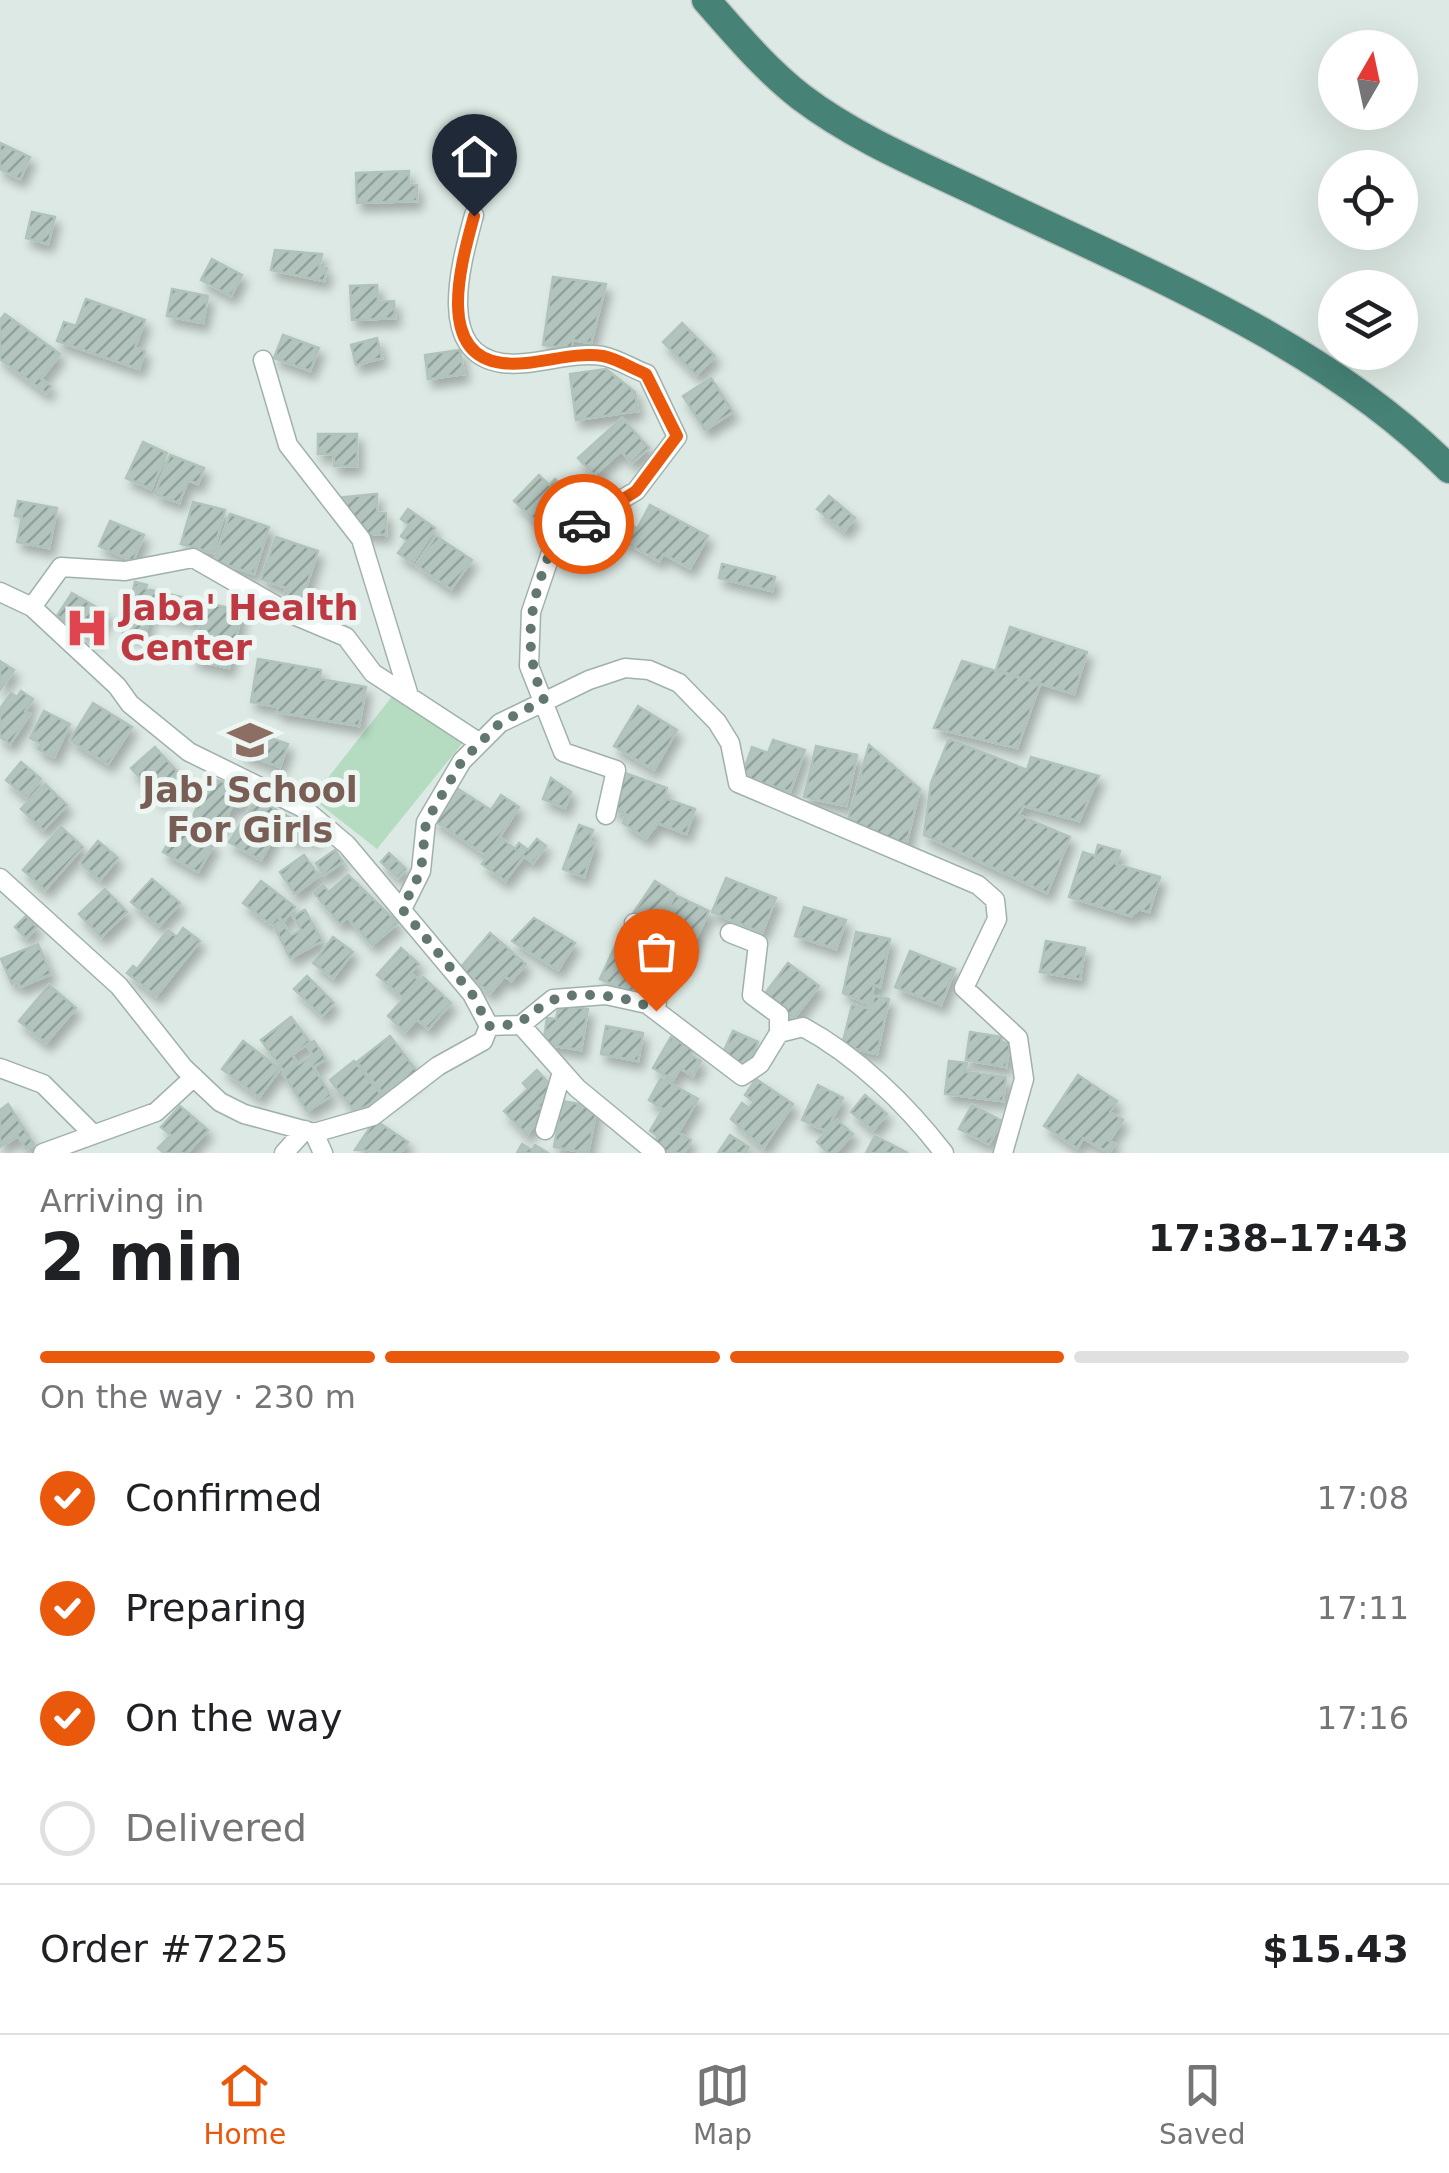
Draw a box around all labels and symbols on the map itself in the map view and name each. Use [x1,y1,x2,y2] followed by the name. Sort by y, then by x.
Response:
[1318,30,1418,130] north arrow
[432,114,517,217] pin
[534,474,634,574] courier
[118,588,359,668] place label: Jaba' Health Center
[63,604,111,652] hospital icon: Jaba' Health Center
[226,716,274,764] school or university icon: Jab' School For Girls
[140,770,358,850] place label: Jab' School For Girls
[614,909,699,1012] pin

